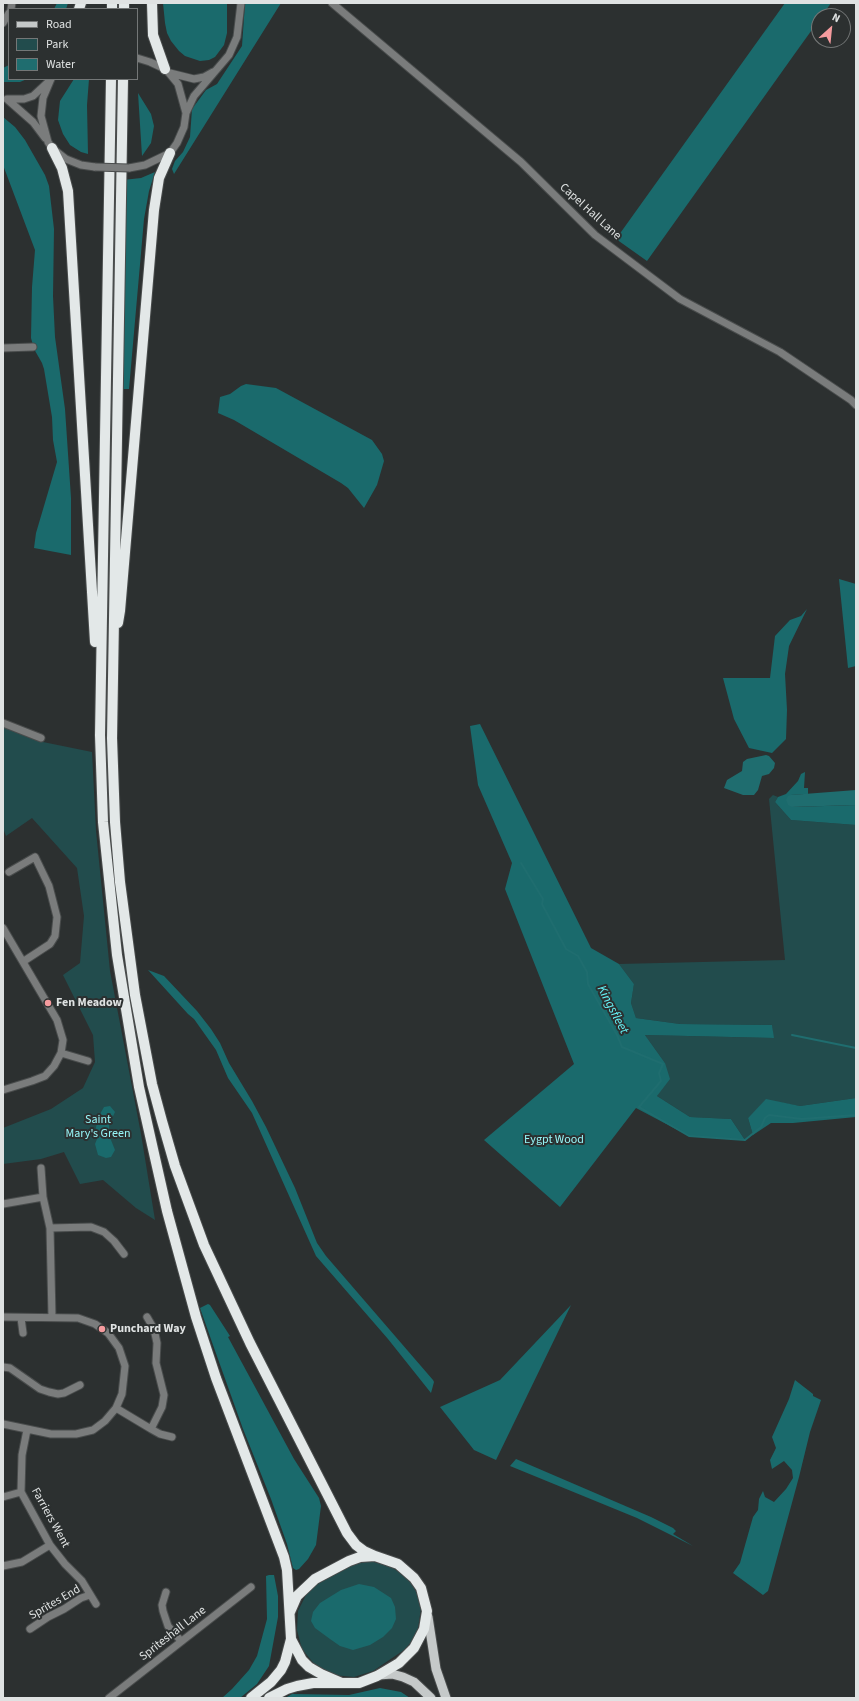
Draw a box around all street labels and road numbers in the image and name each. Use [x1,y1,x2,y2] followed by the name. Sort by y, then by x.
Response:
[556,181,624,243] street label: Capel Hall Lane
[28,1485,72,1551] street label: Farriers Went
[27,1583,83,1623] street label: Sprites End
[137,1604,209,1664] street label: Spriteshall Lane

